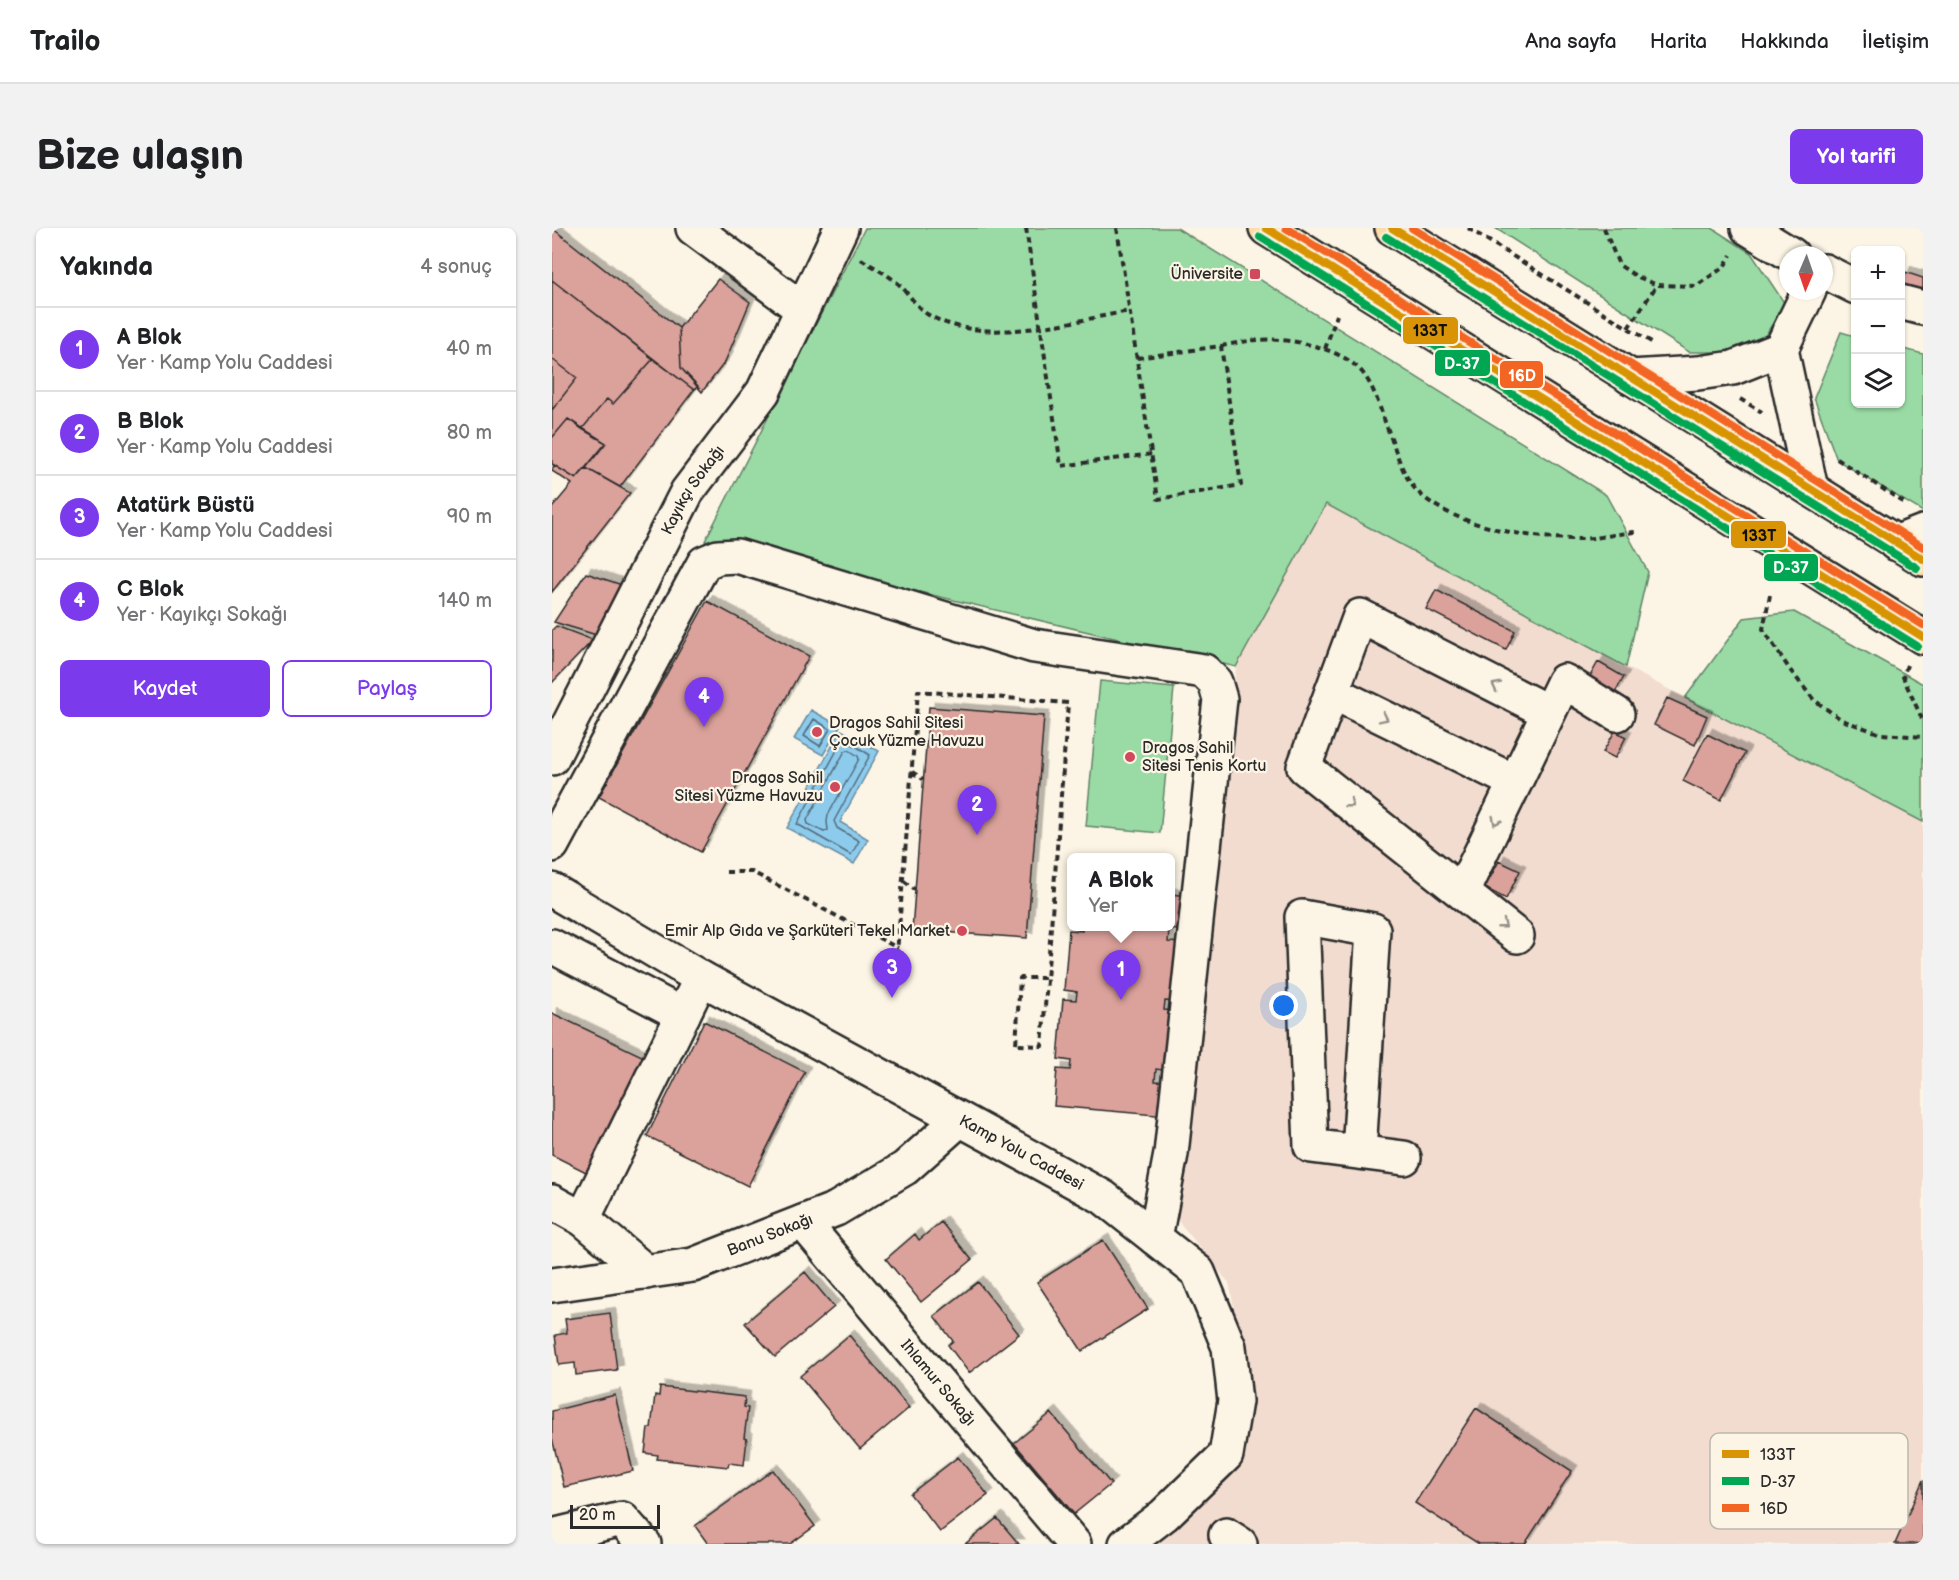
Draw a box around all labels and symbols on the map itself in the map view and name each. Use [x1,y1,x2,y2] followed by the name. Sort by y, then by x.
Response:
[1779,246,1833,300] north arrow
[1171,263,1244,284] place label: Üniversite
[1248,267,1262,281] marker: Üniversite
[1402,316,1459,345] line badge: 133T
[1413,322,1448,341] text: 133T
[1434,349,1491,377] line badge: D-37
[1444,355,1480,374] text: D-37
[1499,360,1544,389] line badge: 16D
[1508,367,1536,386] text: 16D
[657,442,728,538] street label: Kayıkçı Sokağı
[1730,520,1787,549] line badge: 133T
[1742,527,1777,546] text: 133T
[1763,553,1819,582] line badge: D-37
[1773,559,1809,578] text: D-37
[684,678,724,727] pin: 4
[1492,681,1503,693] one-way arrow
[1378,710,1389,722] one-way arrow
[829,714,984,751] place label: Dragos Sahil Sitesi Çocuk Yüzme Havuzu
[810,725,824,739] marker: Dragos Sahil Sitesi Çocuk Yüzme Havuzu
[1142,739,1266,776] place label: Dragos Sahil Sitesi Tenis Kortu
[1123,750,1137,764] marker: Dragos Sahil Sitesi Tenis Kortu
[674,769,823,806] place label: Dragos Sahil Sitesi Yüzme Havuzu
[828,780,842,794] marker: Dragos Sahil Sitesi Yüzme Havuzu
[958,786,996,835] pin: 2
[1343,796,1354,807] one-way arrow
[1492,815,1503,826] one-way arrow
[1496,917,1507,928] one-way arrow
[664,922,950,941] place label: Emir Alp Gıda ve Şarküteri Tekel Market
[955,924,969,938] marker: Emir Alp Gıda ve Şarküteri Tekel Market
[872,948,912,998] pin: 3
[1102,950,1140,1000] pin: 1
[1269,991,1298,1020] your location
[956,1111,1087,1194] street label: Kamp Yolu Caddesi
[724,1210,815,1260] street label: Banu Sokağı
[897,1336,980,1430] street label: Ihlamur Sokağı
[1710,1433,1908,1529] legend
[1760,1446,1796,1465] text: 133T
[1760,1473,1795,1492] text: D-37
[1760,1500,1788,1519] text: 16D
[570,1502,660,1530] scale bar

